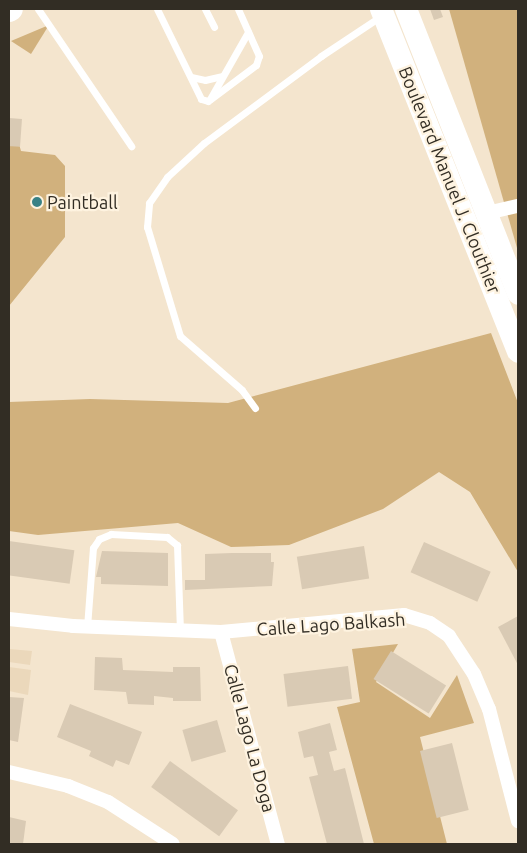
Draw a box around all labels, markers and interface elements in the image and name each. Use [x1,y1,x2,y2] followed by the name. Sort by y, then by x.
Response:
[394,63,506,297] street label: Boulevard Manuel J. Clouthier
[47,191,118,213] place label: Paintball
[31,196,43,208] marker: Paintball
[256,608,406,640] street label: Calle Lago Balkash
[220,661,280,815] street label: Calle Lago La Doga

